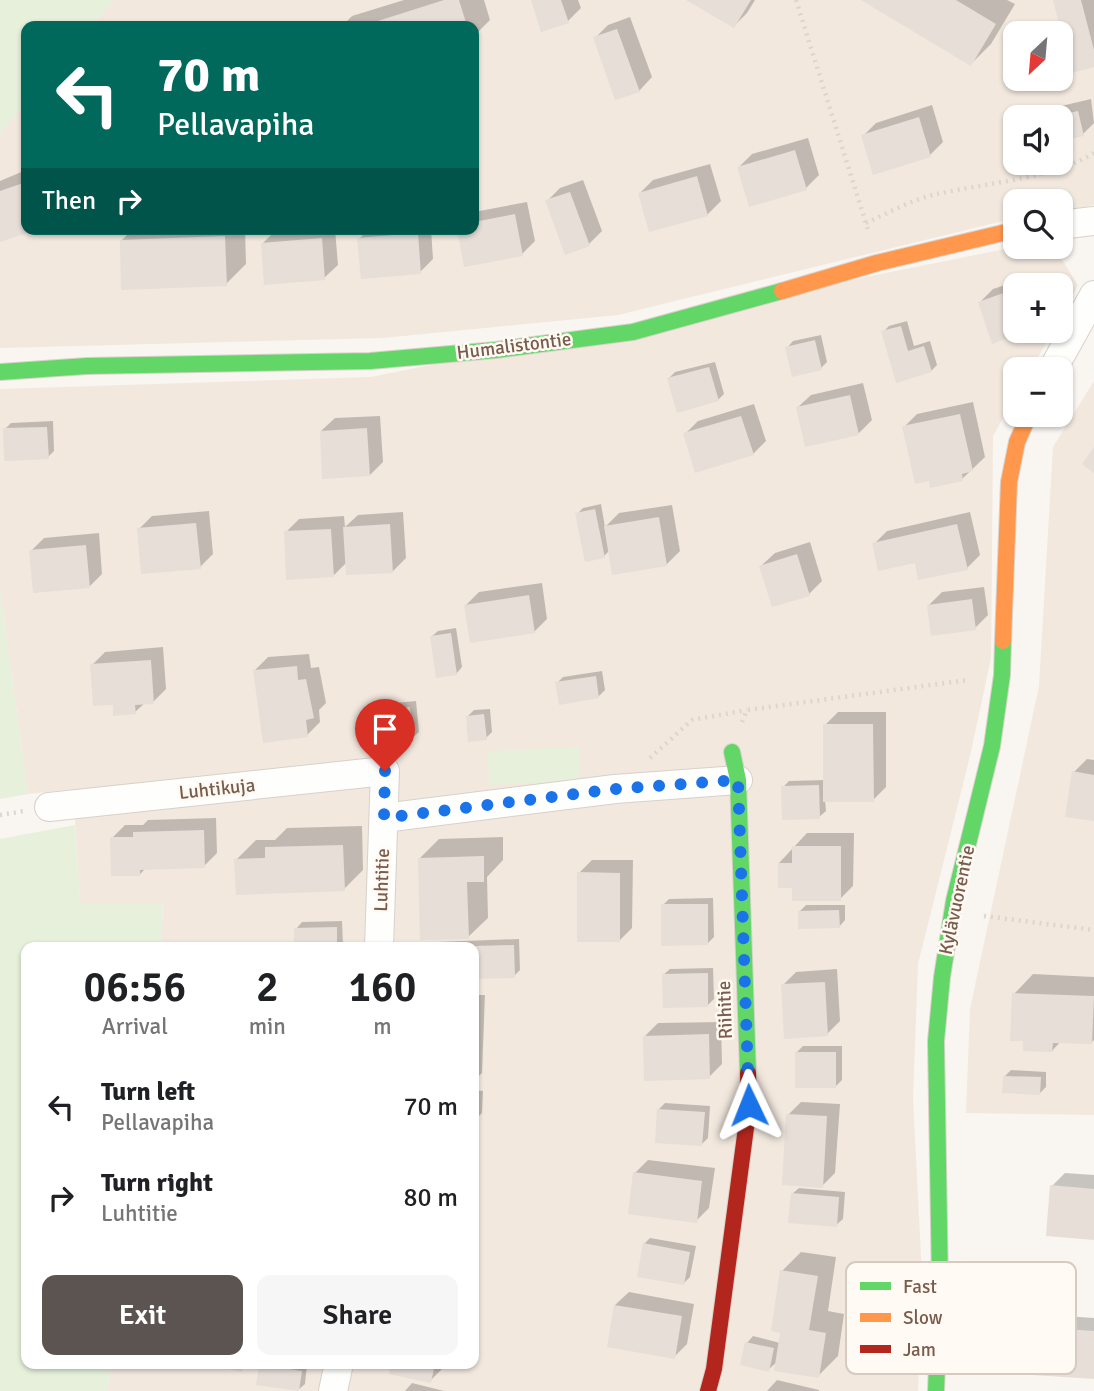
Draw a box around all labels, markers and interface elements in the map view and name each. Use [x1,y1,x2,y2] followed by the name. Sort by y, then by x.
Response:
[1003,21,1073,91] north arrow
[1003,21,1073,427] map controls
[157,45,260,105] text: 70 m
[42,49,133,140] icon: left
[157,105,315,144] text: Pellavapiha
[1003,105,1073,175] button: sound
[110,182,148,220] icon: right
[42,185,96,217] text: Then
[1003,189,1073,259] button: search
[1003,273,1073,343] button: +
[455,327,573,365] street label: Humalistontie
[1003,357,1073,427] button: −
[355,699,415,771] pin
[366,710,404,748] icon: arrive
[178,773,256,805] street label: Luhtikuja
[934,843,980,957] street label: Kylävuorentie
[369,848,395,912] street label: Luhtitie
[84,962,186,1013] text: 06:56
[256,962,279,1013] text: 2
[348,962,416,1013] text: 160
[712,980,738,1040] street label: Riihitie
[102,1012,168,1041] text: Arrival
[249,1012,286,1041] text: min
[373,1012,392,1041] text: m
[712,1068,786,1142] position arrow
[101,1076,195,1108] text: Turn left
[42,1088,80,1126] icon: left
[403,1091,458,1123] text: 70 m
[101,1108,214,1137] text: Pellavapiha
[101,1167,213,1199] text: Turn right
[42,1179,80,1217] icon: right
[403,1182,458,1214] text: 80 m
[101,1199,178,1228] text: Luhtitie
[846,1262,1076,1374] legend
[42,1275,243,1355] button: Exit
[257,1275,458,1355] button: Share
[903,1275,937,1299] text: Fast
[903,1306,943,1330] text: Slow
[903,1338,936,1362] text: Jam

